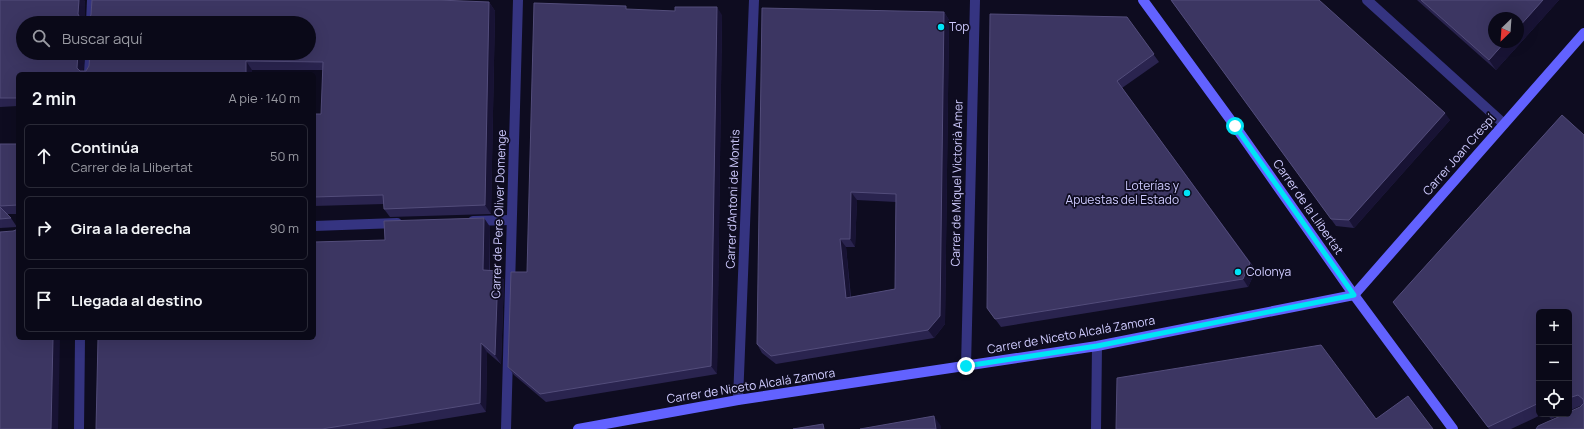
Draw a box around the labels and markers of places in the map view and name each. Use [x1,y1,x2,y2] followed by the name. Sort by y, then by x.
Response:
[949,18,969,35] place label: Top
[936,22,946,32] marker: Top
[1066,177,1180,208] place label: Loterías y Apuestas del Estado
[1182,188,1192,198] marker: Loterías y Apuestas del Estado
[1246,263,1291,280] place label: Colonya
[1233,267,1243,277] marker: Colonya

